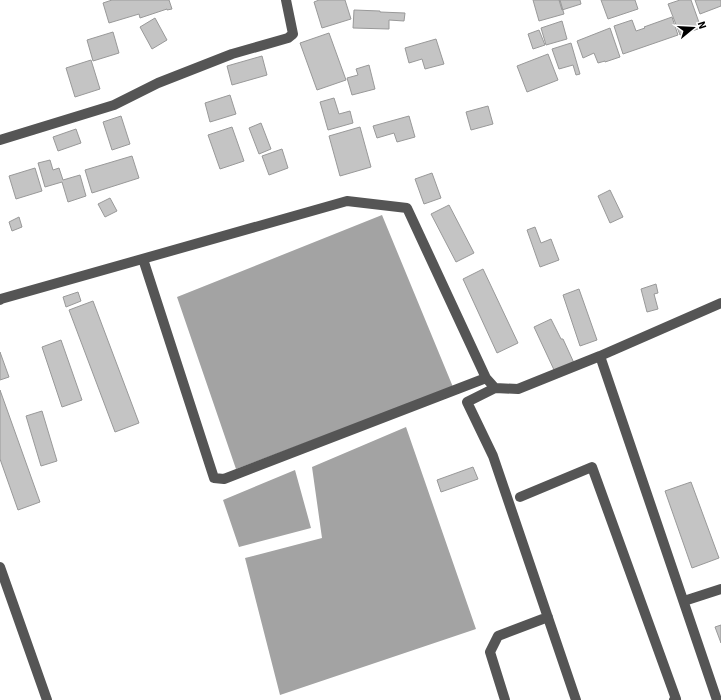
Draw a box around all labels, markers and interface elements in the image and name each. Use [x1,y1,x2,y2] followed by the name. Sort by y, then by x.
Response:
[673,8,713,48] north arrow
[694,19,710,31] text: N

